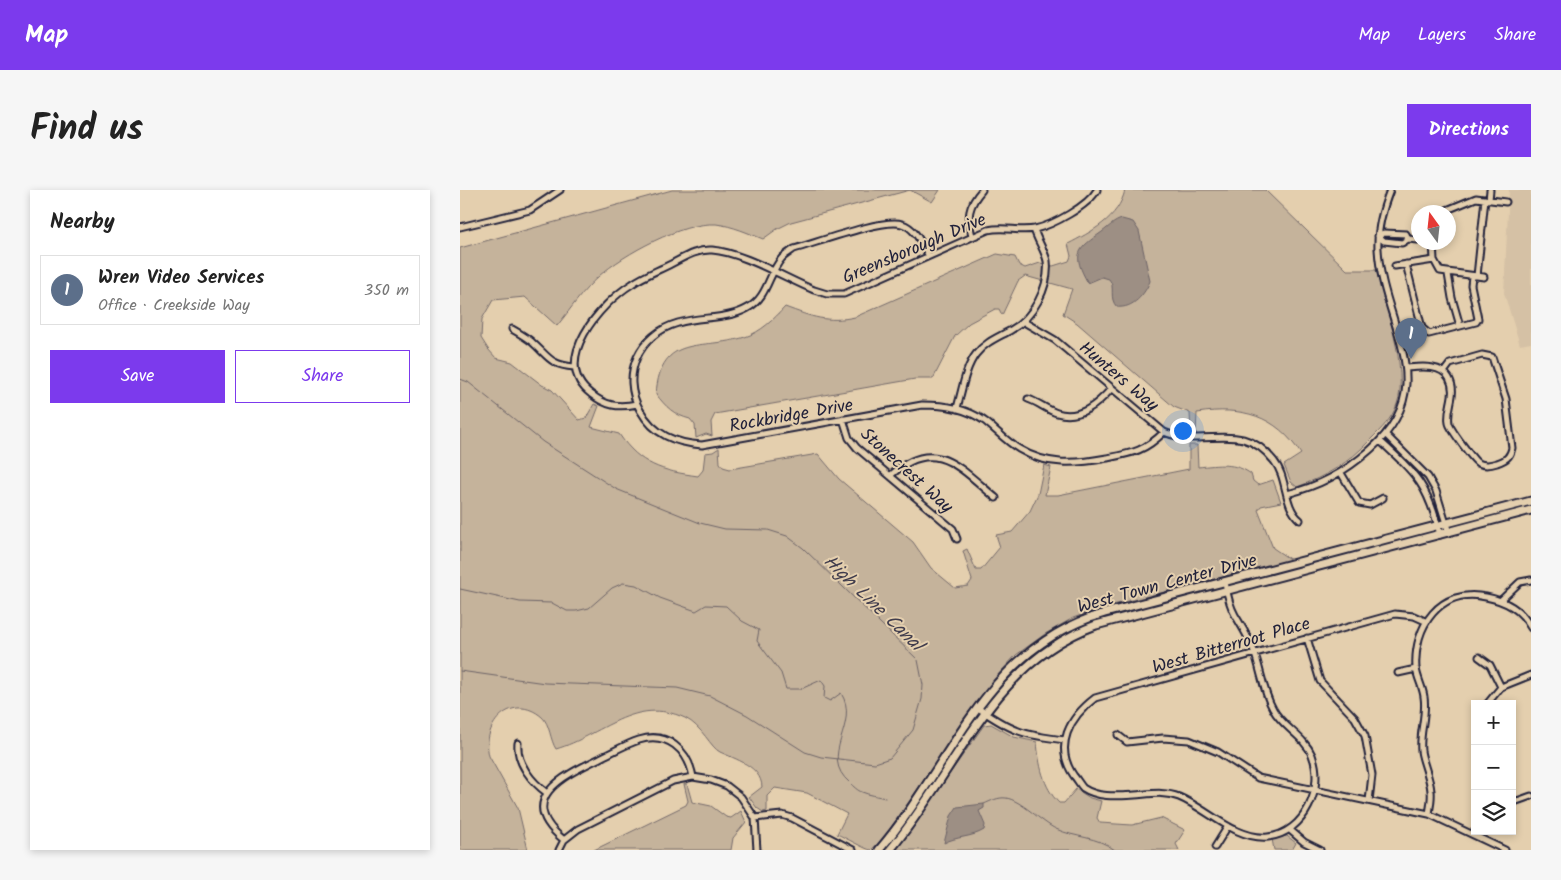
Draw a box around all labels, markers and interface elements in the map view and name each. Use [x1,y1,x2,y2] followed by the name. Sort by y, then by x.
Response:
[25,16,68,55] text: Map
[1359,21,1390,50] text: Map
[1418,21,1466,50] text: Layers
[1494,21,1536,50] text: Share
[30,102,143,158] text: Find us
[1407,104,1531,157] button: Directions
[1411,205,1456,250] north arrow
[50,206,115,239] text: Nearby
[838,206,991,293] street label: Greensborough Drive
[98,263,264,293] text: Wren Video Services
[65,278,69,303] text: 1
[364,278,409,303] text: 350 m
[98,293,250,318] text: Office · Creekside Way
[1395,318,1427,359] pin: 1
[1071,335,1165,420] street label: Hunters Way
[50,350,225,403] button: Save
[235,350,410,403] button: Share
[727,391,855,442] street label: Rockbridge Drive
[1170,418,1196,444] your location
[853,421,960,521] street label: Stonecrest Way
[1074,547,1260,622] street label: West Town Center Drive
[816,548,932,661] water label: High Line Canal
[1149,610,1314,683] street label: West Bitterroot Place
[1471,700,1516,835] map controls
[1471,700,1516,745] button: +
[1471,745,1516,790] button: −
[1471,790,1516,835] button: layers

